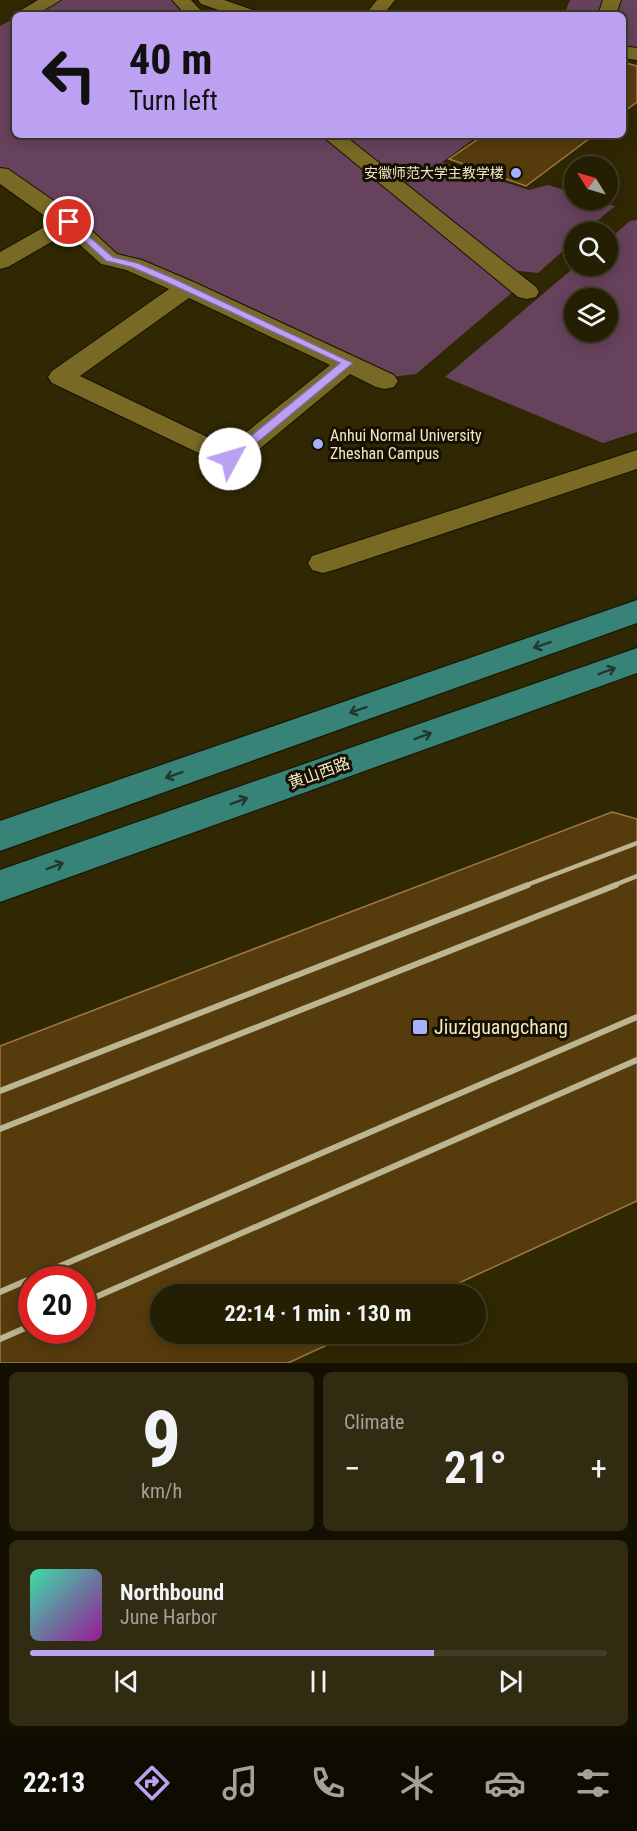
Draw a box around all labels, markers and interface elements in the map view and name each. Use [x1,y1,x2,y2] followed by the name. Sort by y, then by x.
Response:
[129,35,212,84] text: 40 m
[30,36,108,114] icon: left
[129,85,218,117] text: Turn left
[564,156,618,210] north arrow
[564,156,618,342] map controls
[364,165,504,181] place label: 安徽师范大学主教学楼
[509,166,523,180] marker: 安徽师范大学主教学楼
[43,196,94,247] pin
[52,205,85,238] icon: arrive
[564,222,618,276] button: search
[564,288,618,342] button: layers
[330,426,482,463] place label: Anhui Normal University Zheshan Campus
[198,427,262,491] position arrow
[311,437,325,451] marker: Anhui Normal University Zheshan Campus
[533,640,552,651] one-way arrow
[597,664,615,675] one-way arrow
[349,705,368,716] one-way arrow
[413,730,432,741] one-way arrow
[286,753,352,793] street label: 黄山西路
[166,770,184,781] one-way arrow
[229,795,248,806] one-way arrow
[45,860,64,871] one-way arrow
[434,1015,568,1039] place label: Jiuziguangchang
[411,1018,429,1036] marker: Jiuziguangchang
[18,1266,96,1344] speed limit sign: 20
[225,1301,411,1326] text: 22:14 · 1 min · 130 m
[142,1394,181,1485] text: 9
[344,1410,404,1434] text: Climate
[444,1441,507,1494] text: 21°
[344,1449,361,1488] text: −
[591,1449,607,1488] text: +
[141,1479,182,1503] text: km/h
[120,1580,224,1605] text: Northbound
[120,1605,217,1629] text: June Harbor
[110,1665,143,1698] icon: previous
[302,1665,335,1698] icon: pause
[494,1665,527,1698] icon: next
[131,1762,173,1804] icon: directions
[219,1762,261,1804] icon: music
[307,1762,349,1804] icon: phone
[396,1762,438,1804] icon: climate
[484,1762,526,1804] icon: car
[572,1762,614,1804] icon: filters
[23,1767,85,1799] text: 22:13

